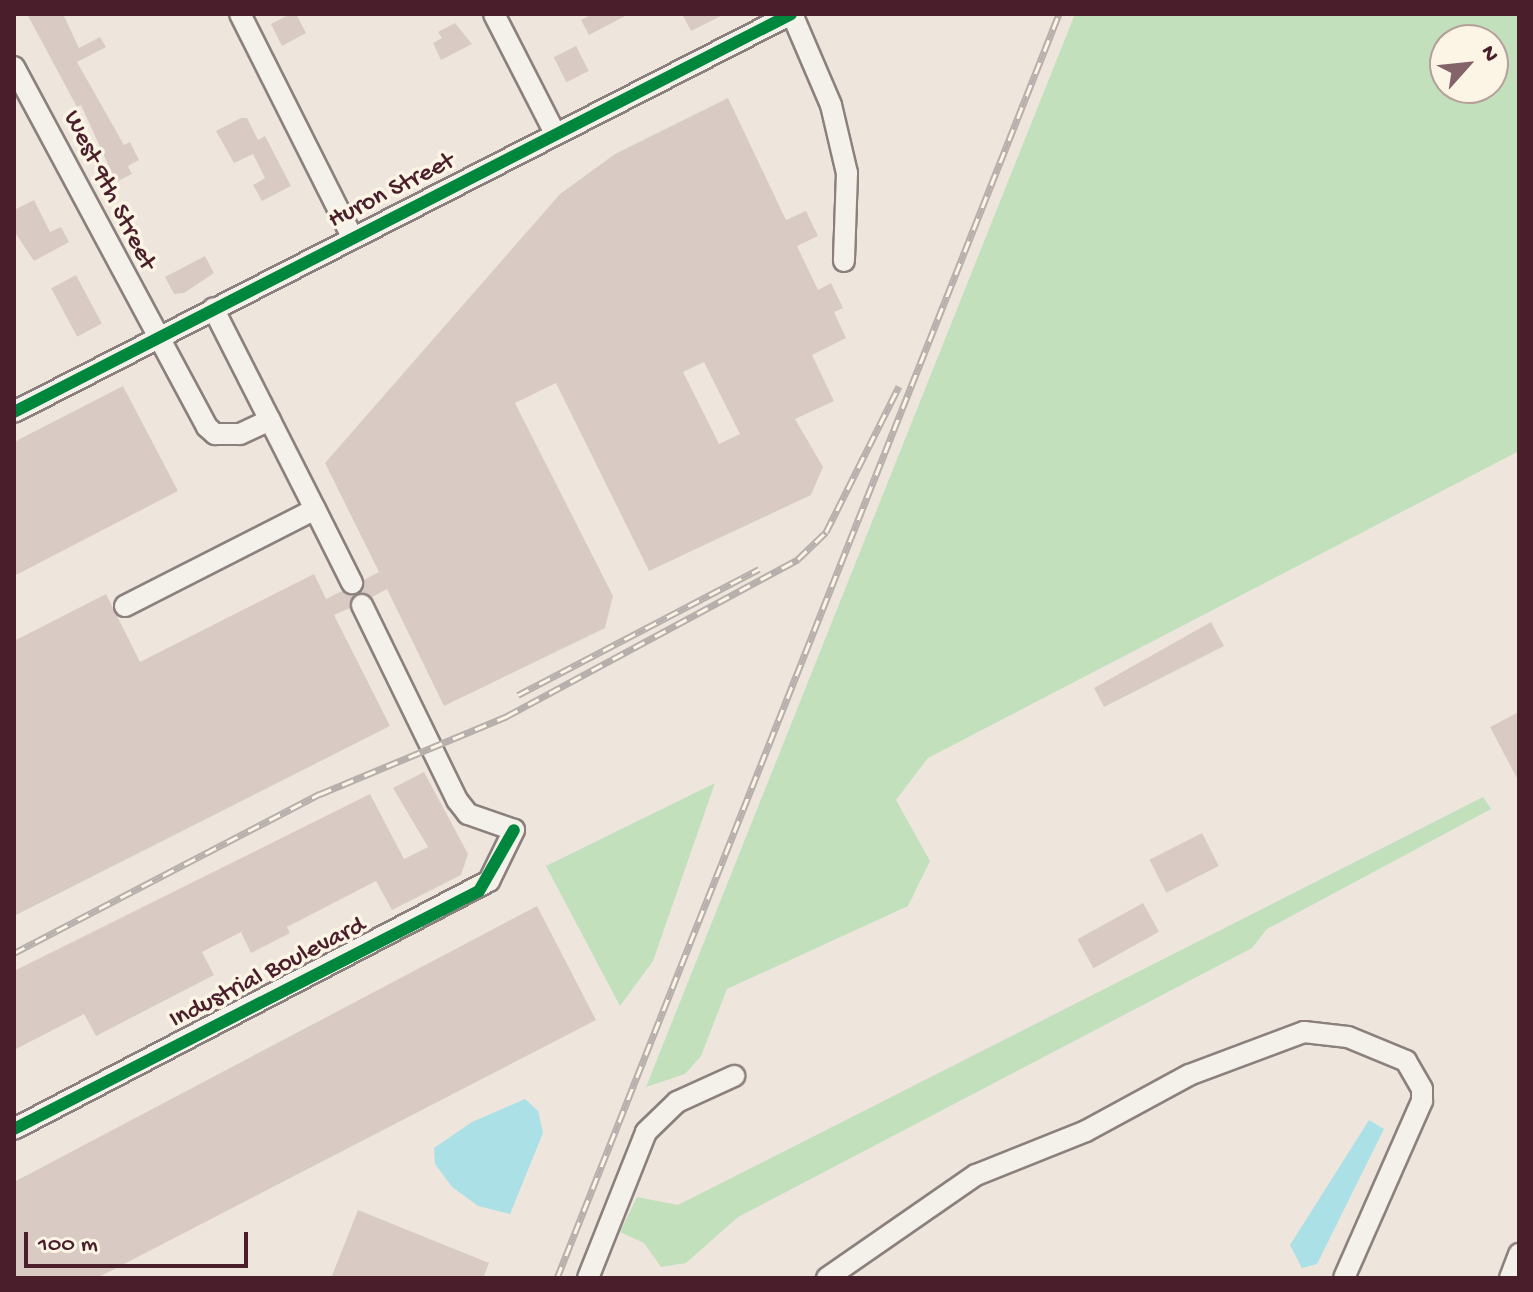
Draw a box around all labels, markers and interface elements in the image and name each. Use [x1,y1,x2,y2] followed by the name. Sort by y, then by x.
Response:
[1429,24,1509,104] north arrow
[1474,42,1503,66] text: N
[54,106,162,276] street label: West 9th Street
[324,147,460,237] street label: Huron Street
[165,911,371,1037] street label: Industrial Boulevard
[28,1216,252,1266] scale bar
[38,1231,98,1260] text: 100 m

